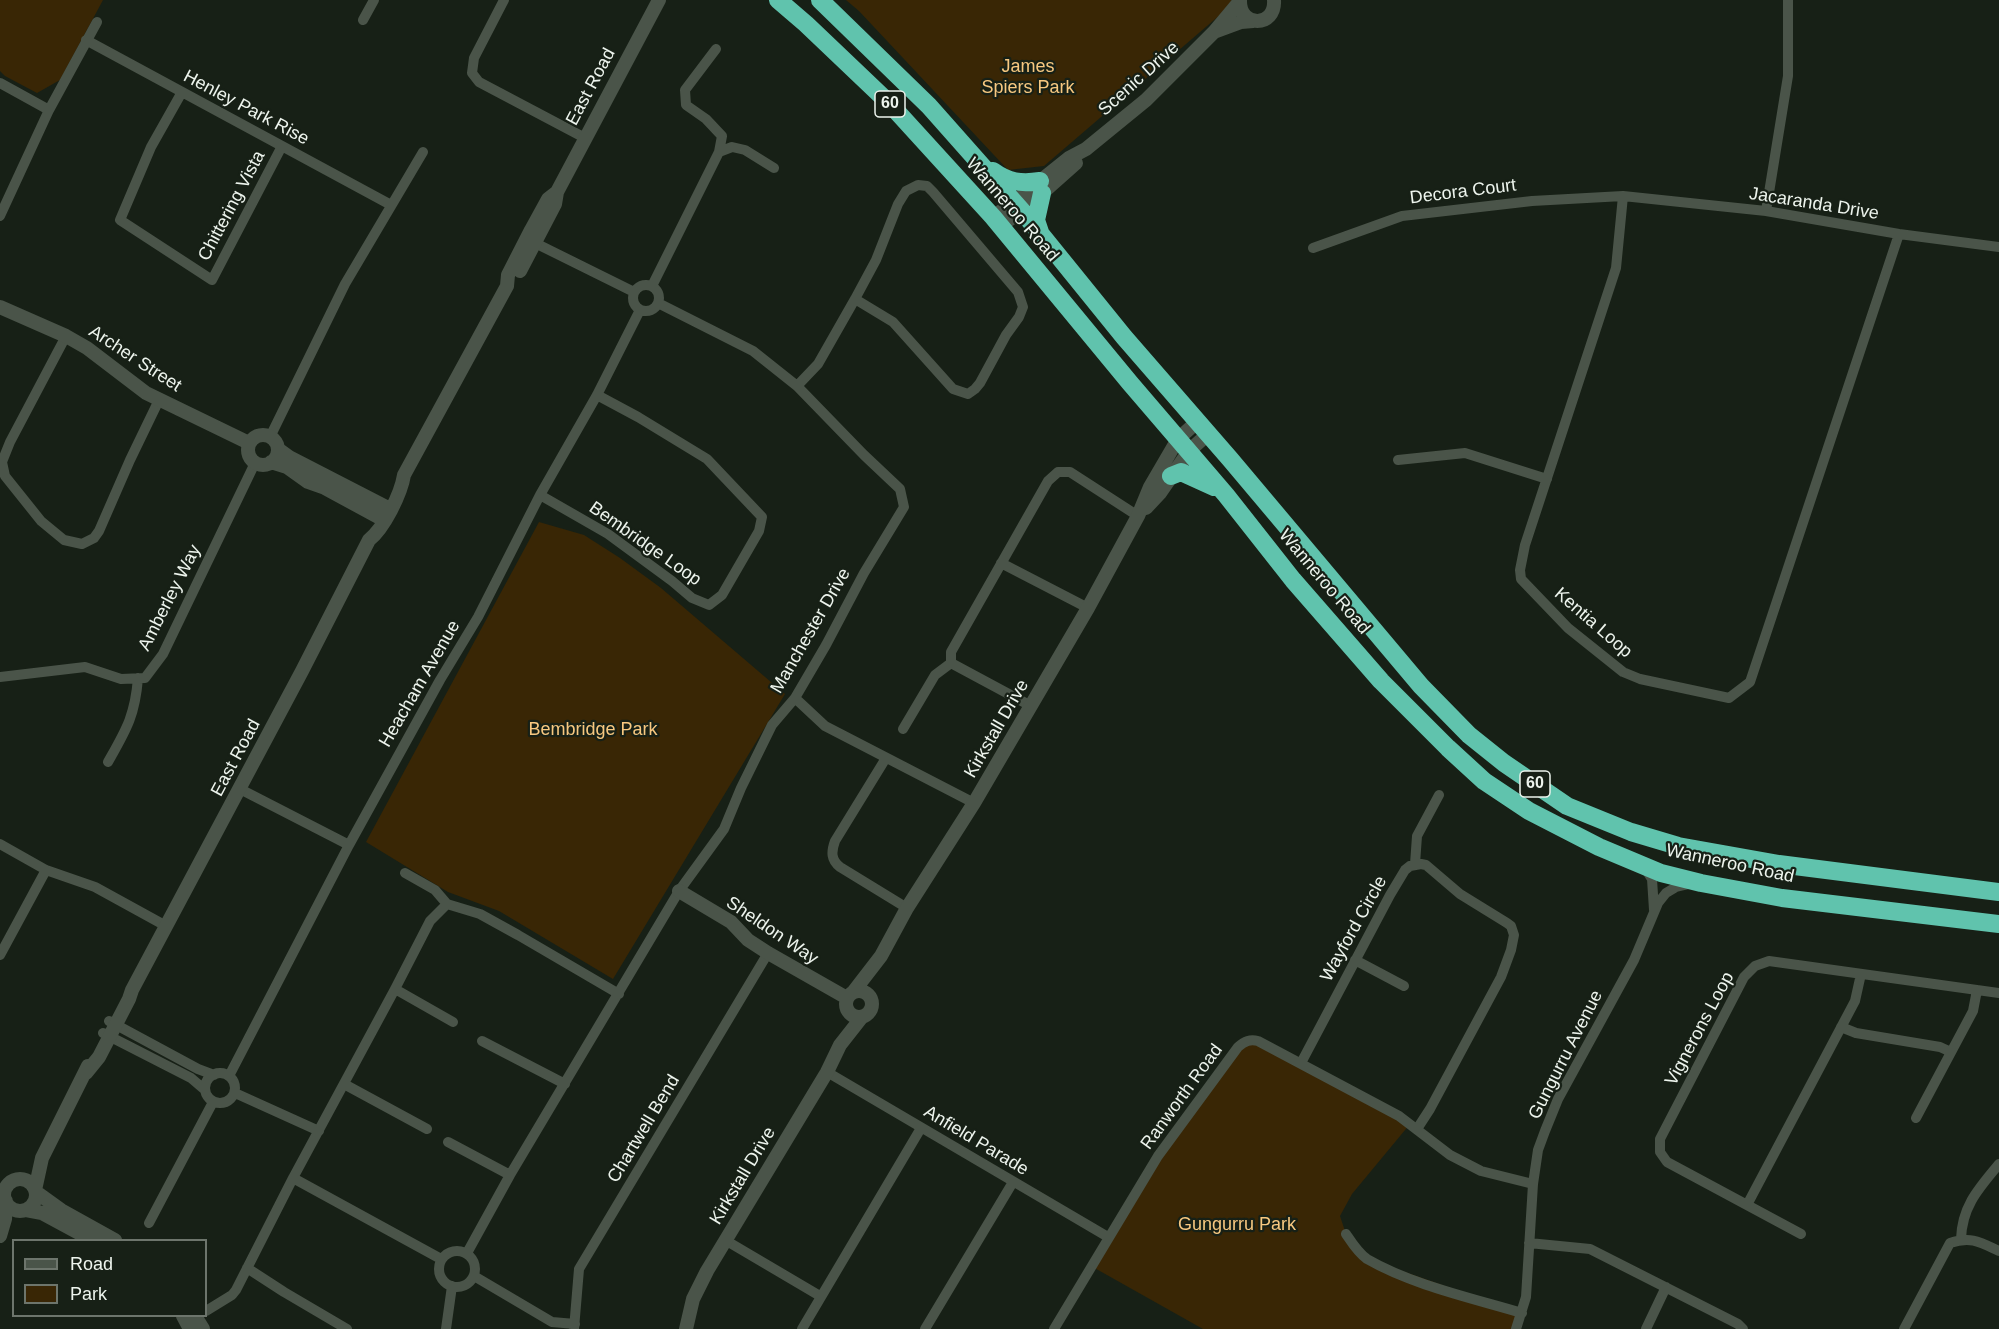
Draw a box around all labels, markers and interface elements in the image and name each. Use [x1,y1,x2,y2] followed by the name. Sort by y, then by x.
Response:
[1094,37,1184,121] street label: Scenic Drive
[562,45,620,129] street label: East Road
[981,56,1075,98] park label: James Spiers Park
[180,66,312,150] street label: Henley Park Rise
[875,91,905,117] road number: 60
[194,147,270,265] street label: Chittering Vista
[961,154,1063,266] street label: Wanneroo Road
[1409,175,1517,209] street label: Decora Court
[1748,183,1880,225] street label: Jacaranda Drive
[85,321,185,397] street label: Archer Street
[585,497,705,591] street label: Bembridge Loop
[1274,525,1374,639] street label: Wanneroo Road
[134,541,206,655] street label: Amberley Way
[766,565,856,697] street label: Manchester Drive
[1550,583,1636,663] street label: Kentia Loop
[375,617,465,751] street label: Heacham Avenue
[960,676,1034,782] street label: Kirkstall Drive
[207,716,265,800] street label: East Road
[528,719,658,741] park label: Bembridge Park
[1520,771,1550,797] road number: 60
[1664,840,1796,888] street label: Wanneroo Road
[1316,872,1392,986] street label: Wayford Circle
[722,892,822,970] street label: Sheldon Way
[1661,968,1739,1090] street label: Vignerons Loop
[1524,987,1608,1123] street label: Gungurru Avenue
[1137,1040,1227,1154] street label: Ranworth Road
[603,1071,685,1187] street label: Chartwell Bend
[920,1101,1032,1181] street label: Anfield Parade
[705,1123,781,1229] street label: Kirkstall Drive
[1178,1214,1296,1236] park label: Gungurru Park
[12,1239,207,1317] legend
[70,1254,113,1274] text: Road
[70,1284,107,1304] text: Park

